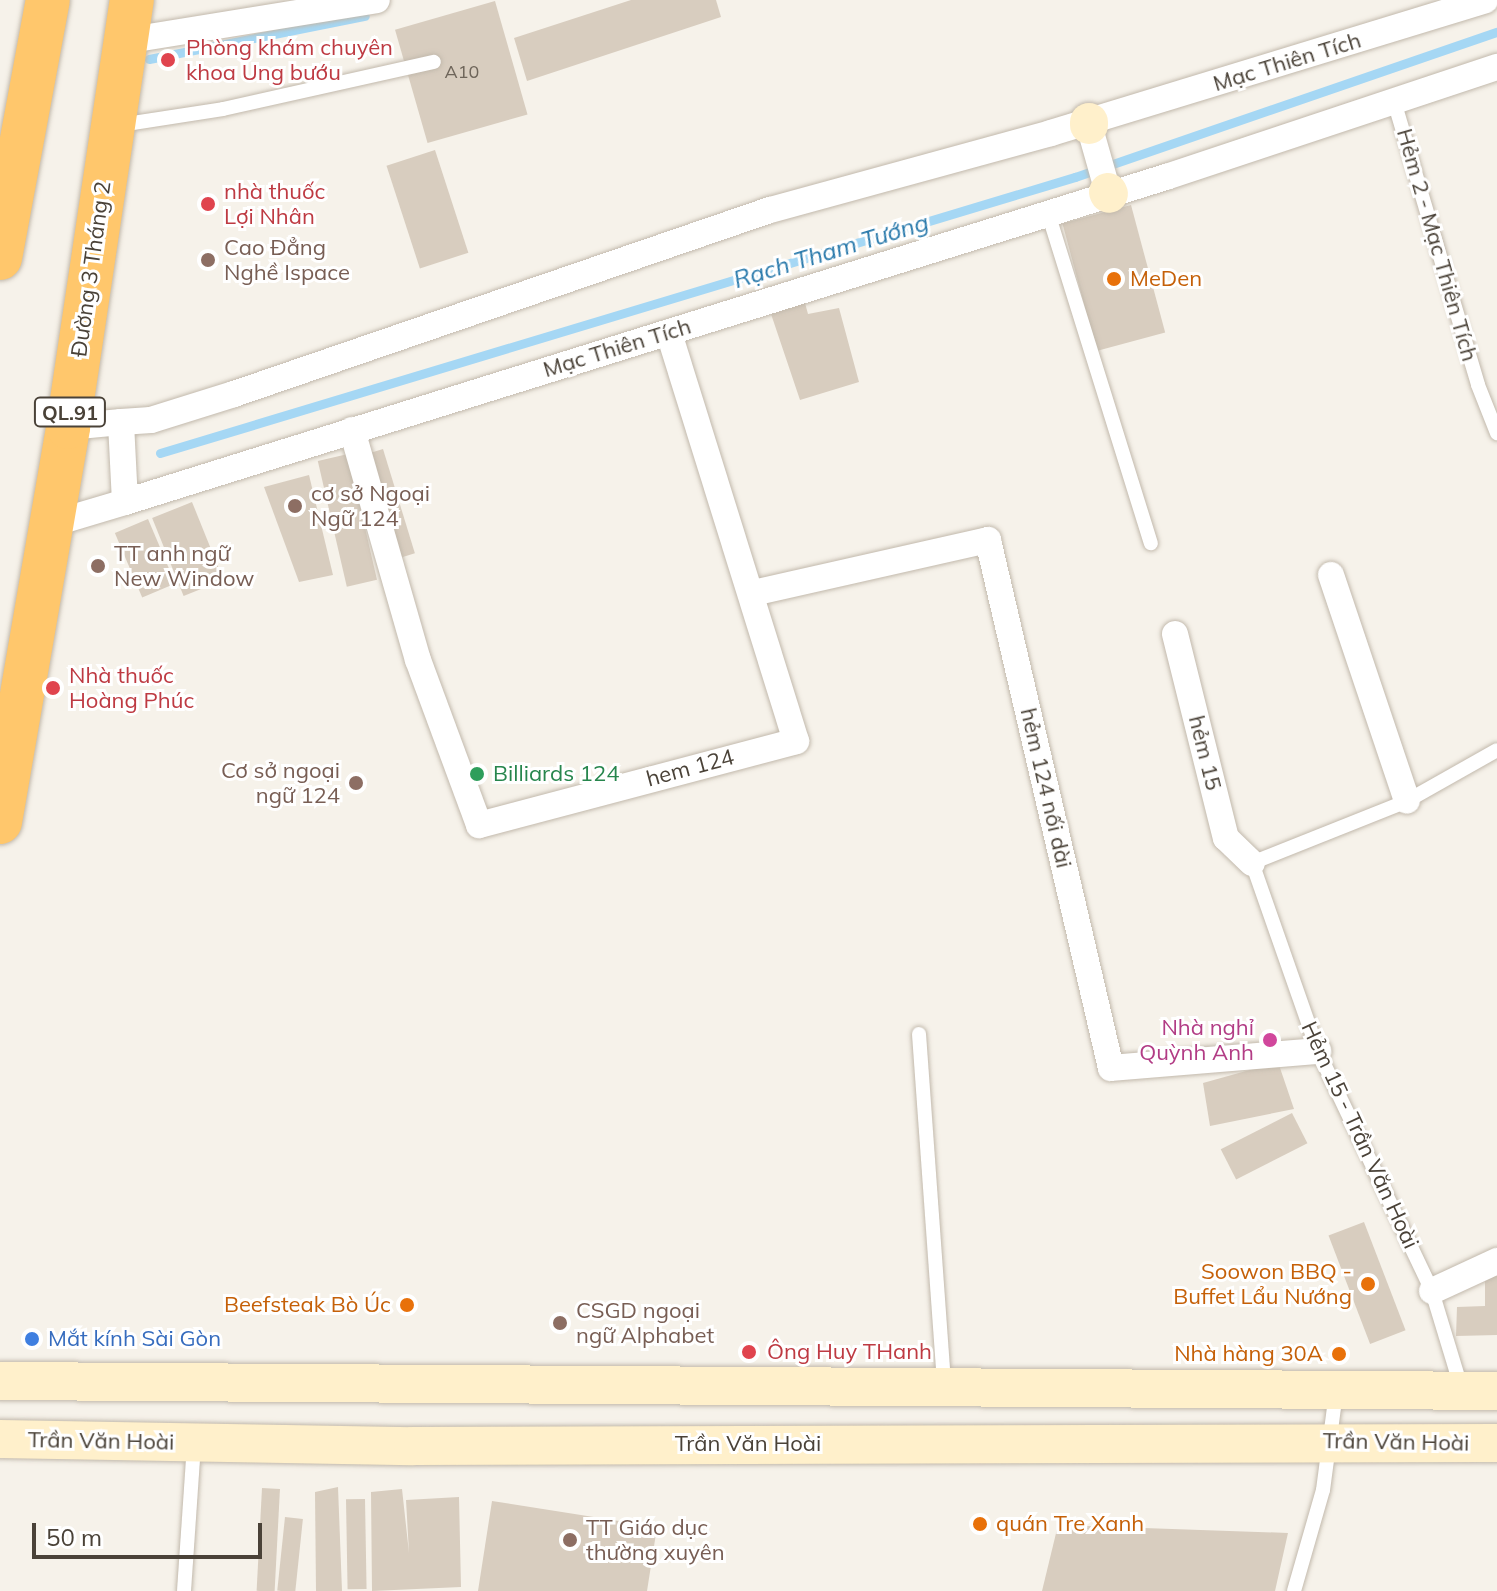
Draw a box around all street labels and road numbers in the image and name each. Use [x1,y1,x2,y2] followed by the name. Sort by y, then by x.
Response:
[1210,27,1364,97] street label: Mạc Thiên Tích
[1391,126,1483,364] street label: Hẻm 2 - Mạc Thiên Tích
[66,180,116,358] street label: Đường 3 Tháng 2
[540,313,694,383] street label: Mạc Thiên Tích
[32,396,108,428] road number: QL.91
[1015,705,1077,871] street label: hẻm 124 nối dài
[1183,713,1227,793] street label: hẻm 15
[643,744,737,792] street label: hem 124
[1296,1017,1424,1253] street label: Hẻm 15 - Trần Văn Hoài
[28,1427,174,1455] street label: Trần Văn Hoài
[1323,1428,1469,1456] street label: Trần Văn Hoài
[675,1431,821,1457] street label: Trần Văn Hoài

